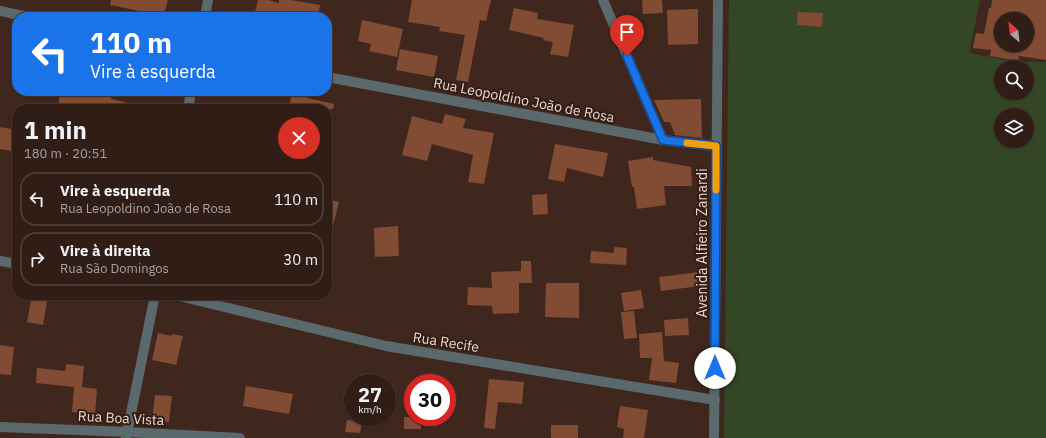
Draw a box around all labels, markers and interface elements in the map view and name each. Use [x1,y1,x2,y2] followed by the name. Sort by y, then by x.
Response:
[994,12,1034,52] north arrow
[994,12,1034,148] map controls
[610,15,644,56] pin
[616,21,638,43] icon: arrive
[90,24,172,61] text: 110 m
[24,28,76,80] icon: left
[90,60,216,83] text: Vire à esquerda
[994,60,1034,100] button: search
[432,74,617,127] street label: Rua Leopoldino João de Rosa
[994,108,1034,148] button: layers
[24,114,87,146] text: 1 min
[278,117,320,159] button: close
[24,145,107,162] text: 180 m · 20:51
[693,168,711,318] street label: Avenida Alfieiro Zanardi
[60,181,170,200] text: Vire à esquerda
[26,188,48,210] icon: left
[274,190,318,209] text: 110 m
[60,200,231,217] text: Rua Leopoldino João de Rosa
[60,241,150,260] text: Vire à direita
[26,248,48,270] icon: right
[283,250,318,269] text: 30 m
[60,260,169,277] text: Rua São Domingos
[412,328,481,356] street label: Rua Recife
[694,347,736,389] position arrow
[404,374,456,426] speed limit sign: 30
[358,381,382,408] text: 27
[358,403,382,416] text: km/h
[77,407,165,429] street label: Rua Boa Vista

